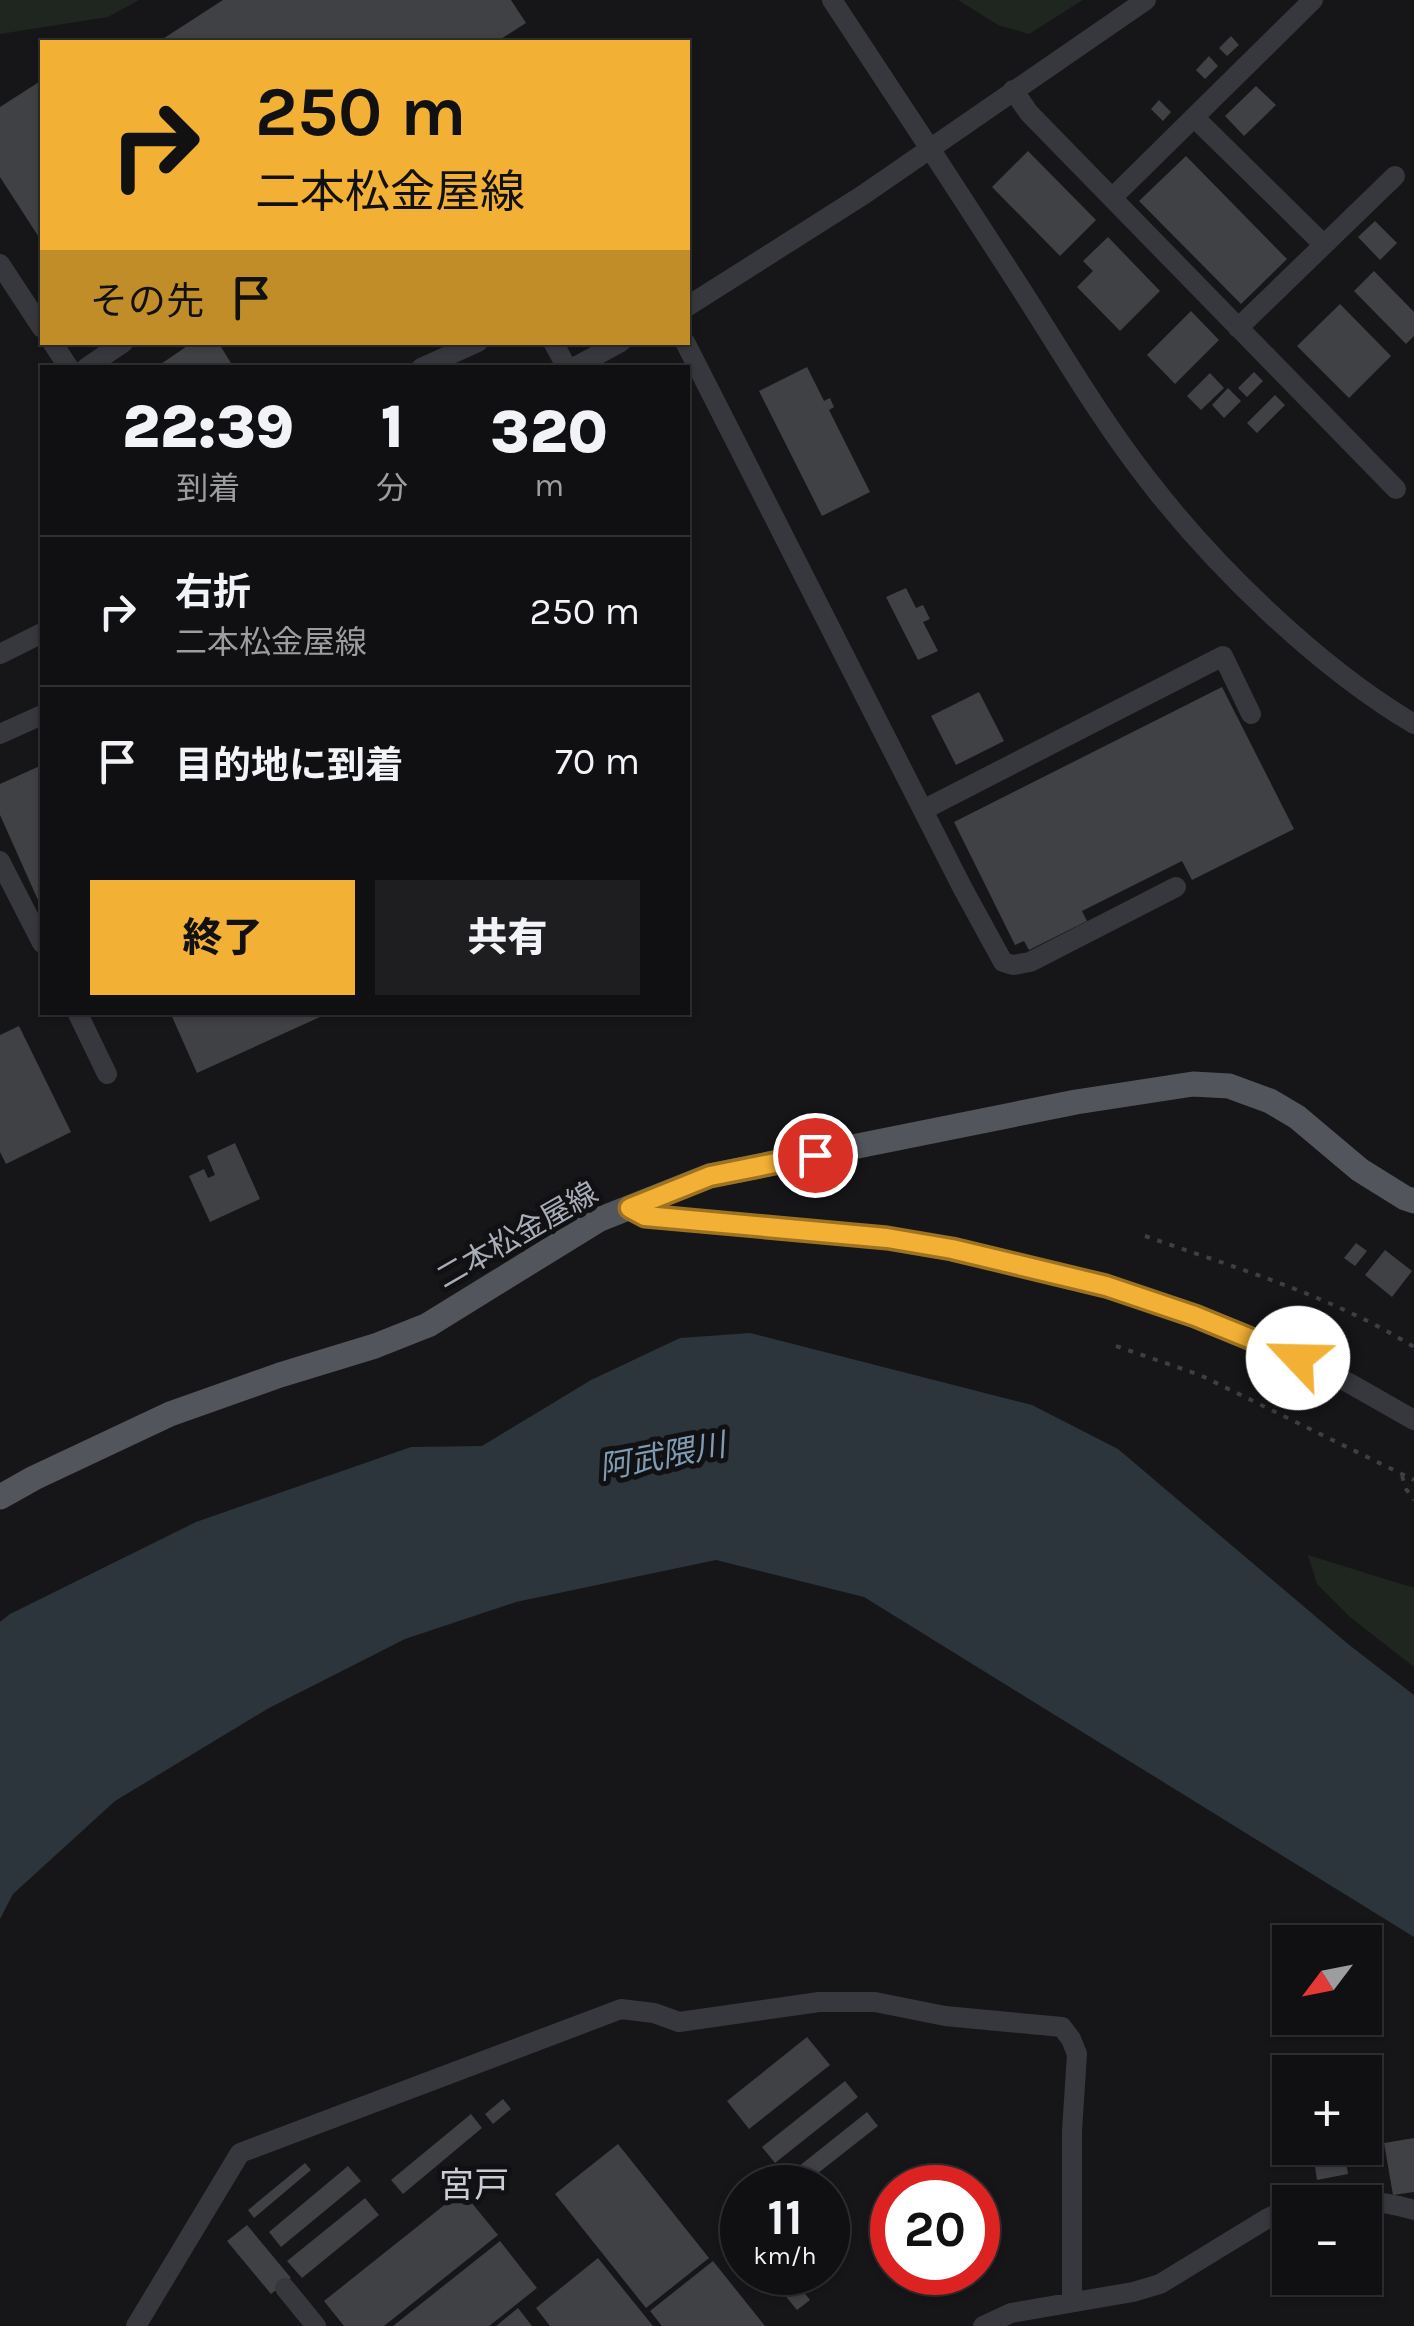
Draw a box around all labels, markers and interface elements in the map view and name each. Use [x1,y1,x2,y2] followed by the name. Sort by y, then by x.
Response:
[255,71,467,153] text: 250 m
[90,80,220,210] icon: right
[255,166,525,218] text: 二本松金屋線
[224,270,279,325] icon: arrive
[90,279,204,324] text: その先
[122,392,294,462] text: 22:39
[381,392,404,462] text: 1
[490,397,608,467] text: 320
[534,467,564,504] text: m
[176,470,240,507] text: 到着
[376,470,408,507] text: 分
[175,570,251,615] text: 右折
[90,584,145,639] icon: right
[529,589,640,634] text: 250 m
[175,624,367,661] text: 二本松金屋線
[90,734,145,789] icon: arrive
[555,739,640,784] text: 70 m
[175,743,403,788] text: 目的地に到着
[90,880,355,995] button: 終了
[375,880,640,995] button: 共有
[773,1113,858,1198] pin
[788,1128,843,1183] icon: arrive
[430,1174,604,1296] street label: 二本松金屋線
[1246,1306,1350,1410] position arrow
[596,1426,731,1487] water label: 阿武隈川
[1272,1925,1382,2035] north arrow
[1272,1925,1382,2295] map controls
[1272,2055,1382,2165] button: +
[439,2165,509,2206] district label: 宮戸
[870,2165,1000,2295] speed limit sign: 20
[1272,2185,1382,2295] button: −
[767,2188,803,2247] text: 11
[753,2241,817,2270] text: km/h

